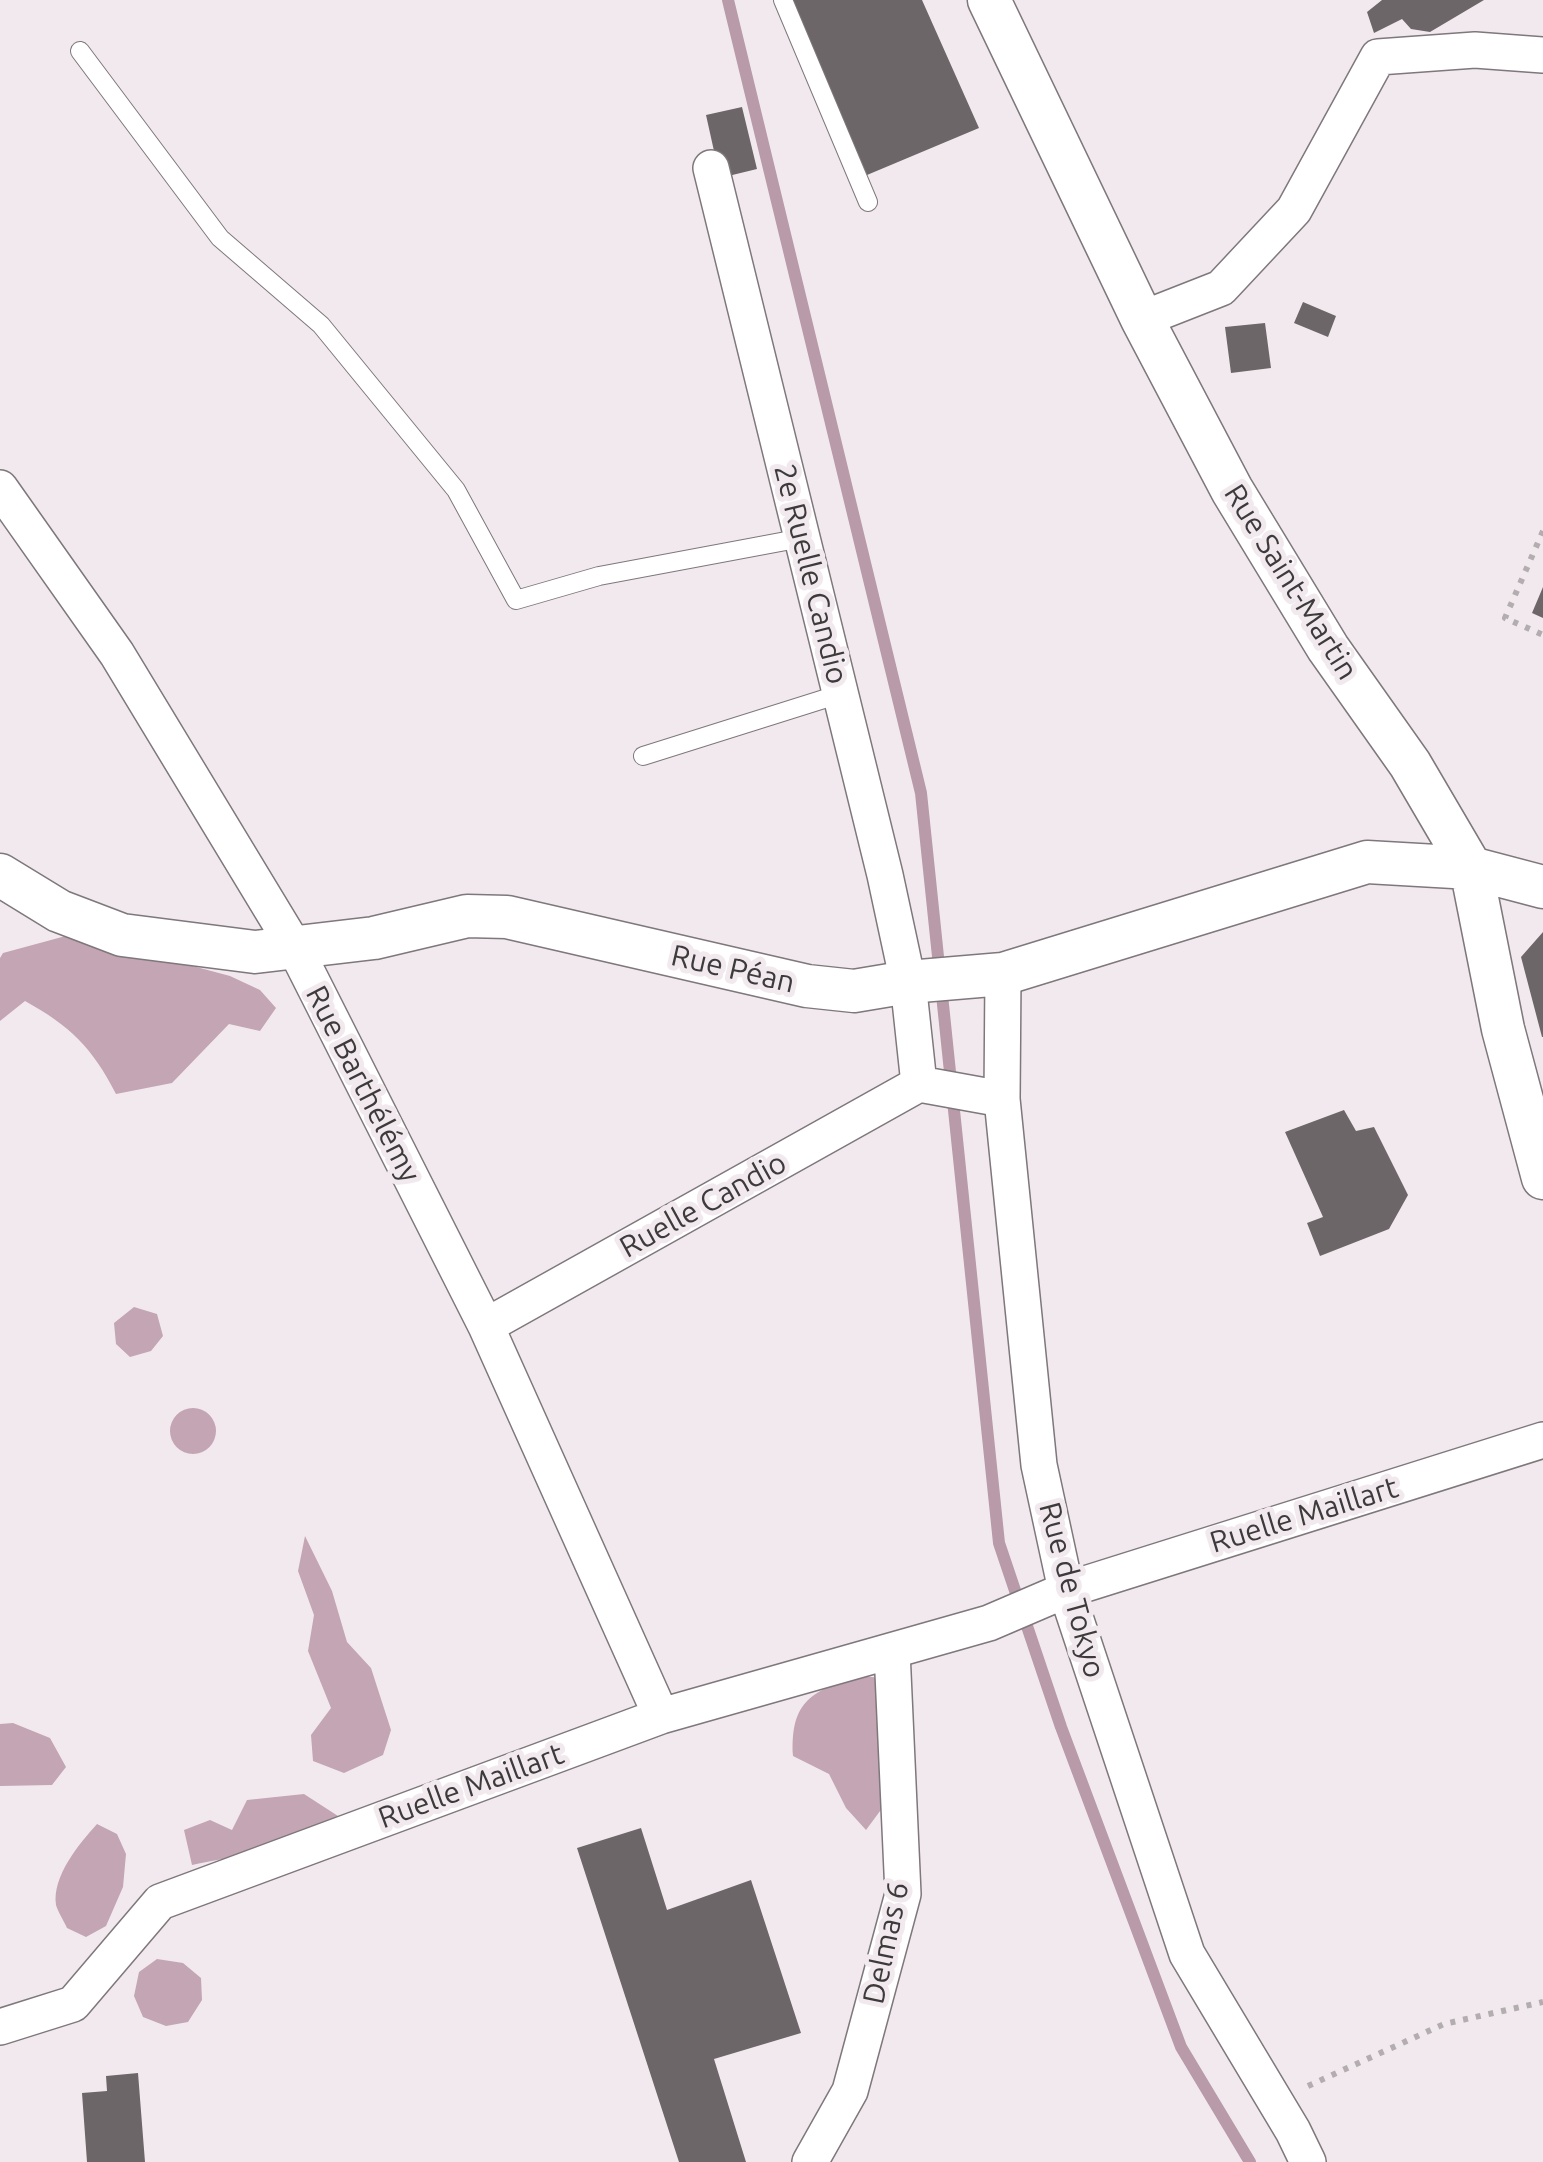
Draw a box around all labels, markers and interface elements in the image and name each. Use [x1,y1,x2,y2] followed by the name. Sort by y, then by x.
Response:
[766,460,856,688] street label: 2e Ruelle Candio
[1216,478,1366,686] street label: Rue Saint-Martin
[668,937,798,1001] street label: Rue Péan
[298,980,428,1188] street label: Rue Barthélémy
[613,1144,793,1266] street label: Ruelle Candio
[1206,1469,1402,1561] street label: Ruelle Maillart
[1031,1498,1113,1682] street label: Rue de Tokyo
[373,1736,569,1836] street label: Ruelle Maillart
[856,1879,916,2007] street label: Delmas 6

